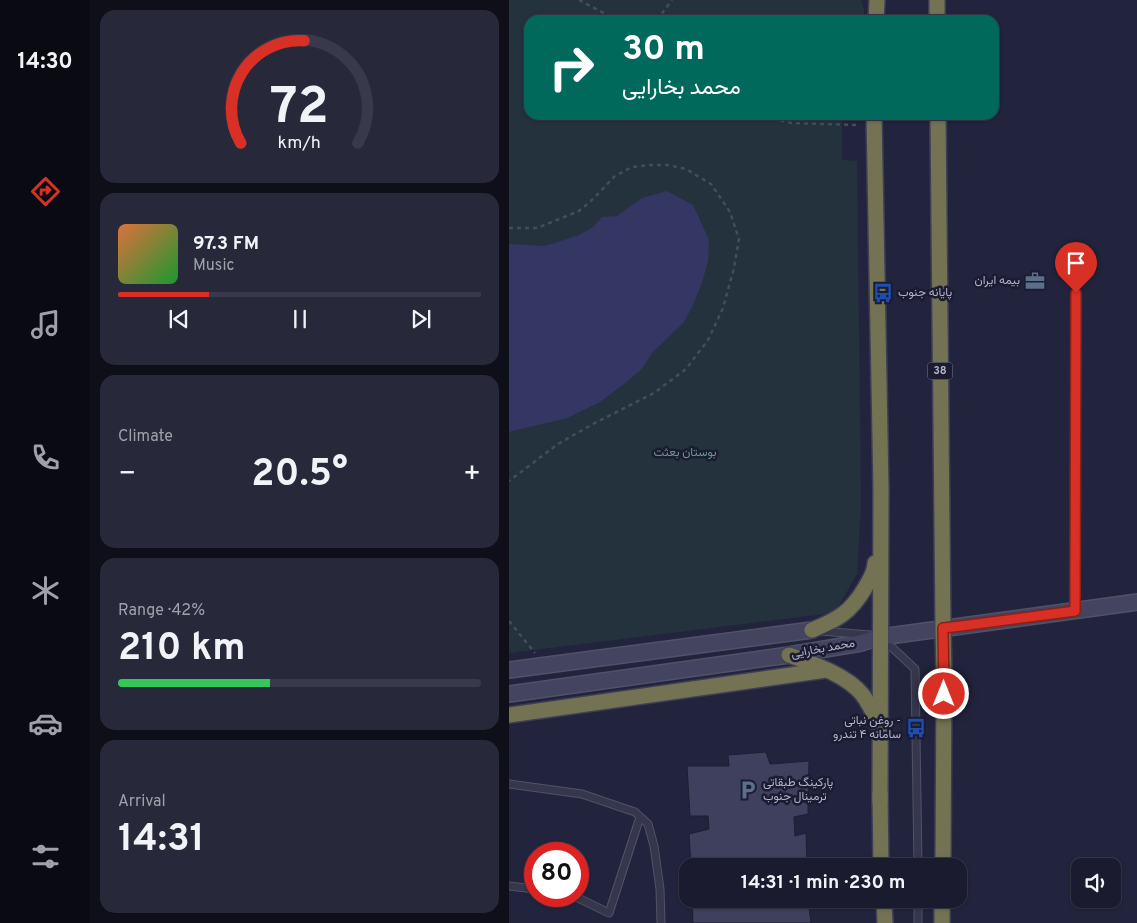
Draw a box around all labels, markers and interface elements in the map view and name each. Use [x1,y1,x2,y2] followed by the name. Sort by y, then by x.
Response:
[622,28,705,72] text: 30 m
[539,35,604,100] icon: right
[17,49,73,76] text: 14:30
[622,75,741,102] text: محمد بخارایی
[270,76,329,142] text: 72
[278,132,321,155] text: km/h
[28,174,63,209] icon: directions
[193,232,259,256] text: 97.3 FM
[1055,242,1097,293] pin
[1062,249,1090,277] icon: arrive
[193,256,234,276] text: Music
[1024,270,1046,292] office icon: بیمه ایران
[975,273,1020,289] place label: بیمه ایران
[872,282,894,304] bus stop icon: پایانه جنوب
[898,285,952,301] place label: پایانه جنوب
[165,305,193,333] icon: previous
[286,305,314,333] icon: pause
[407,305,435,333] icon: next
[28,307,63,342] icon: music
[927,362,953,380] road number: 38
[118,427,173,447] text: Climate
[28,440,63,475] icon: phone
[654,445,716,461] park label: بوستان بعثت
[251,451,348,500] text: 20.5°
[118,457,136,493] text: −
[463,457,481,493] text: +
[28,573,63,608] icon: climate
[118,601,205,621] text: Range · 42%
[118,625,246,674] text: 210 km
[790,635,856,663] street label: محمد بخارایی
[917,667,969,719] position arrow
[28,706,63,741] icon: car
[833,713,901,743] place label: روغن نباتی - سامانه ۴ تندرو
[905,717,927,739] bus stop icon: روغن نباتی - سامانه ۴ تندرو
[763,775,834,805] place label: پارکینگ طبقاتی ترمینال جنوب
[737,779,759,801] parking icon: پارکینگ طبقاتی ترمینال جنوب
[118,792,166,812] text: Arrival
[118,816,205,865] text: 14:31
[28,839,63,874] icon: filters
[524,842,589,907] speed limit sign: 80
[1071,858,1121,908] map controls
[1071,858,1121,908] button: sound
[741,871,905,895] text: 14:31 · 1 min · 230 m

